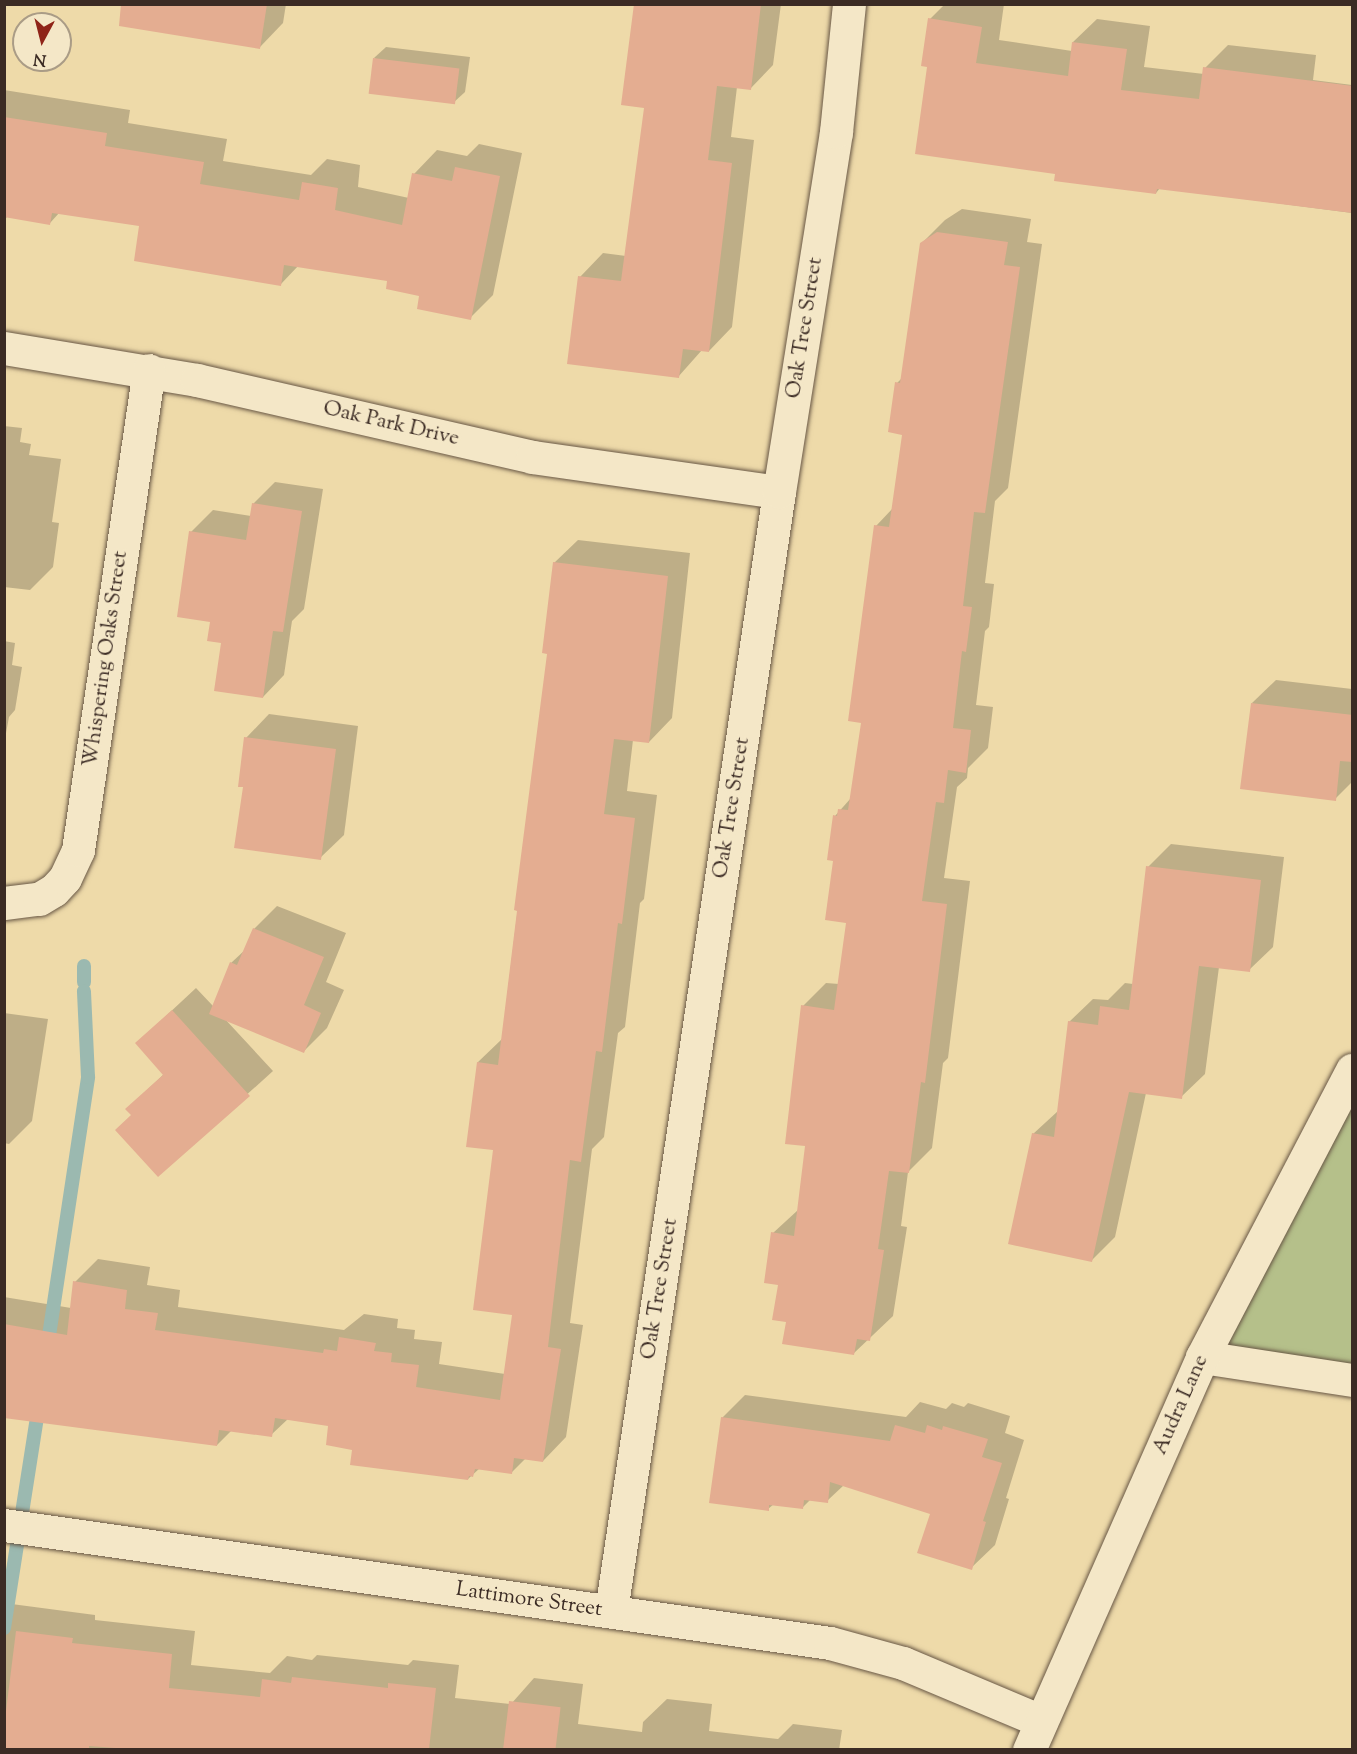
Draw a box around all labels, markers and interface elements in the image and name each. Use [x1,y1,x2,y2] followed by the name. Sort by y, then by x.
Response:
[12,12,72,72] north arrow
[32,46,48,71] text: N
[781,256,829,400] street label: Oak Tree Street
[321,396,461,452] street label: Oak Park Drive
[78,549,134,769] street label: Whispering Oaks Street
[708,736,756,880] street label: Oak Tree Street
[636,1217,684,1361] street label: Oak Tree Street
[1148,1351,1214,1459] street label: Audra Lane
[454,1577,604,1623] street label: Lattimore Street

